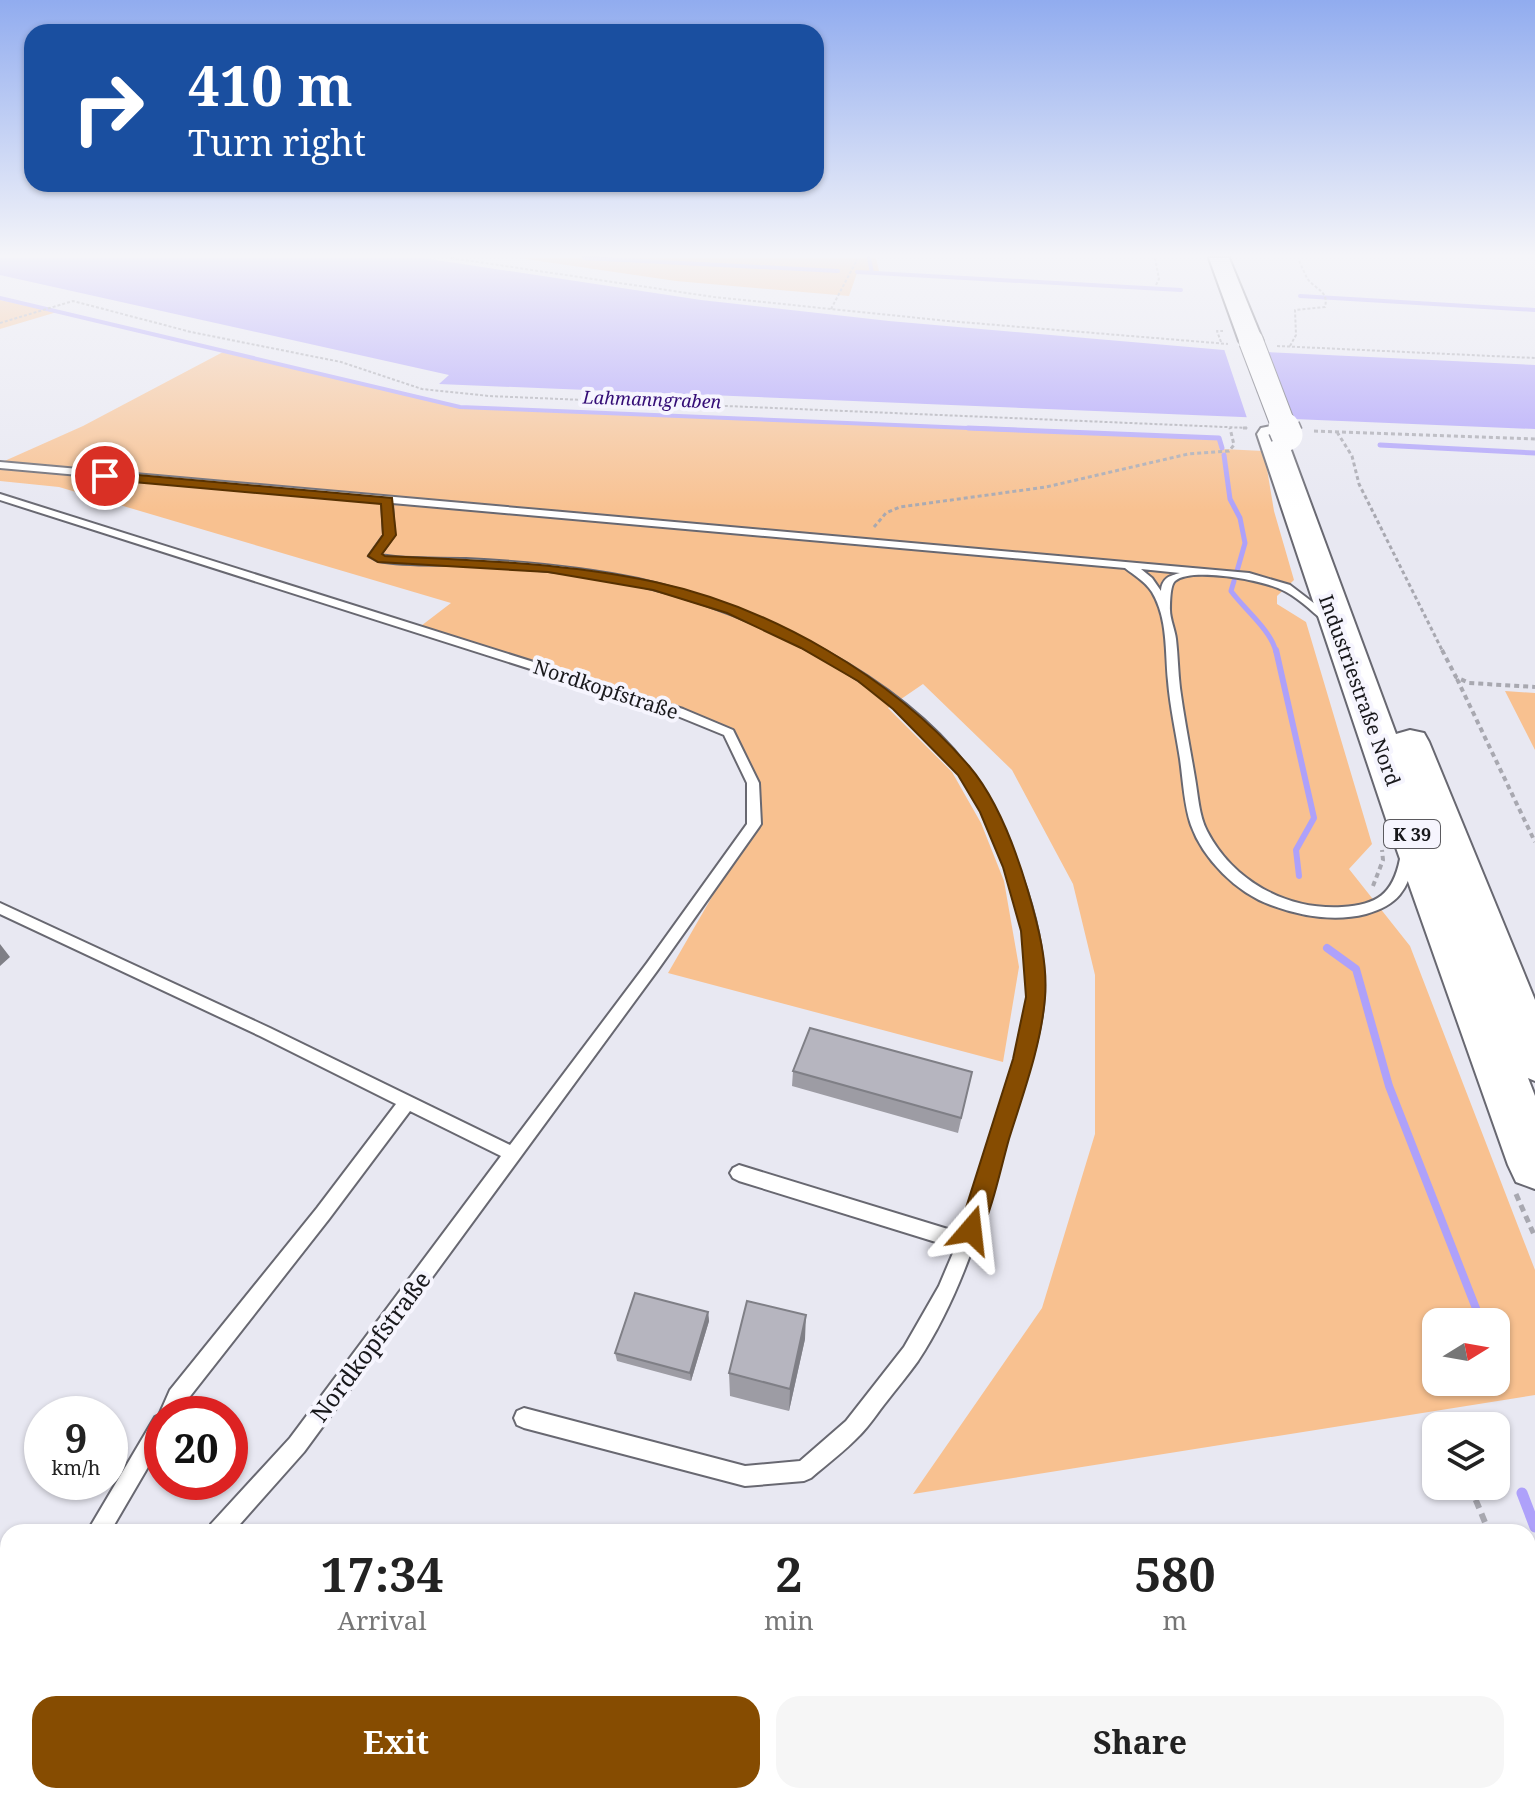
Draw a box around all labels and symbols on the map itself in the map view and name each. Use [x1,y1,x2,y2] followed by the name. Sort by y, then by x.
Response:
[581,385,722,413] water label: Lahmanngraben
[71,442,139,510] pin
[1313,591,1407,789] street label: Industriestraße Nord
[530,653,682,725] street label: Nordkopfstraße
[1384,820,1440,848] road number: K 39
[929,1188,1013,1272] position arrow
[302,1264,438,1428] street label: Nordkopfstraße
[1422,1308,1510,1396] north arrow
[144,1396,248,1500] speed limit sign: 20

